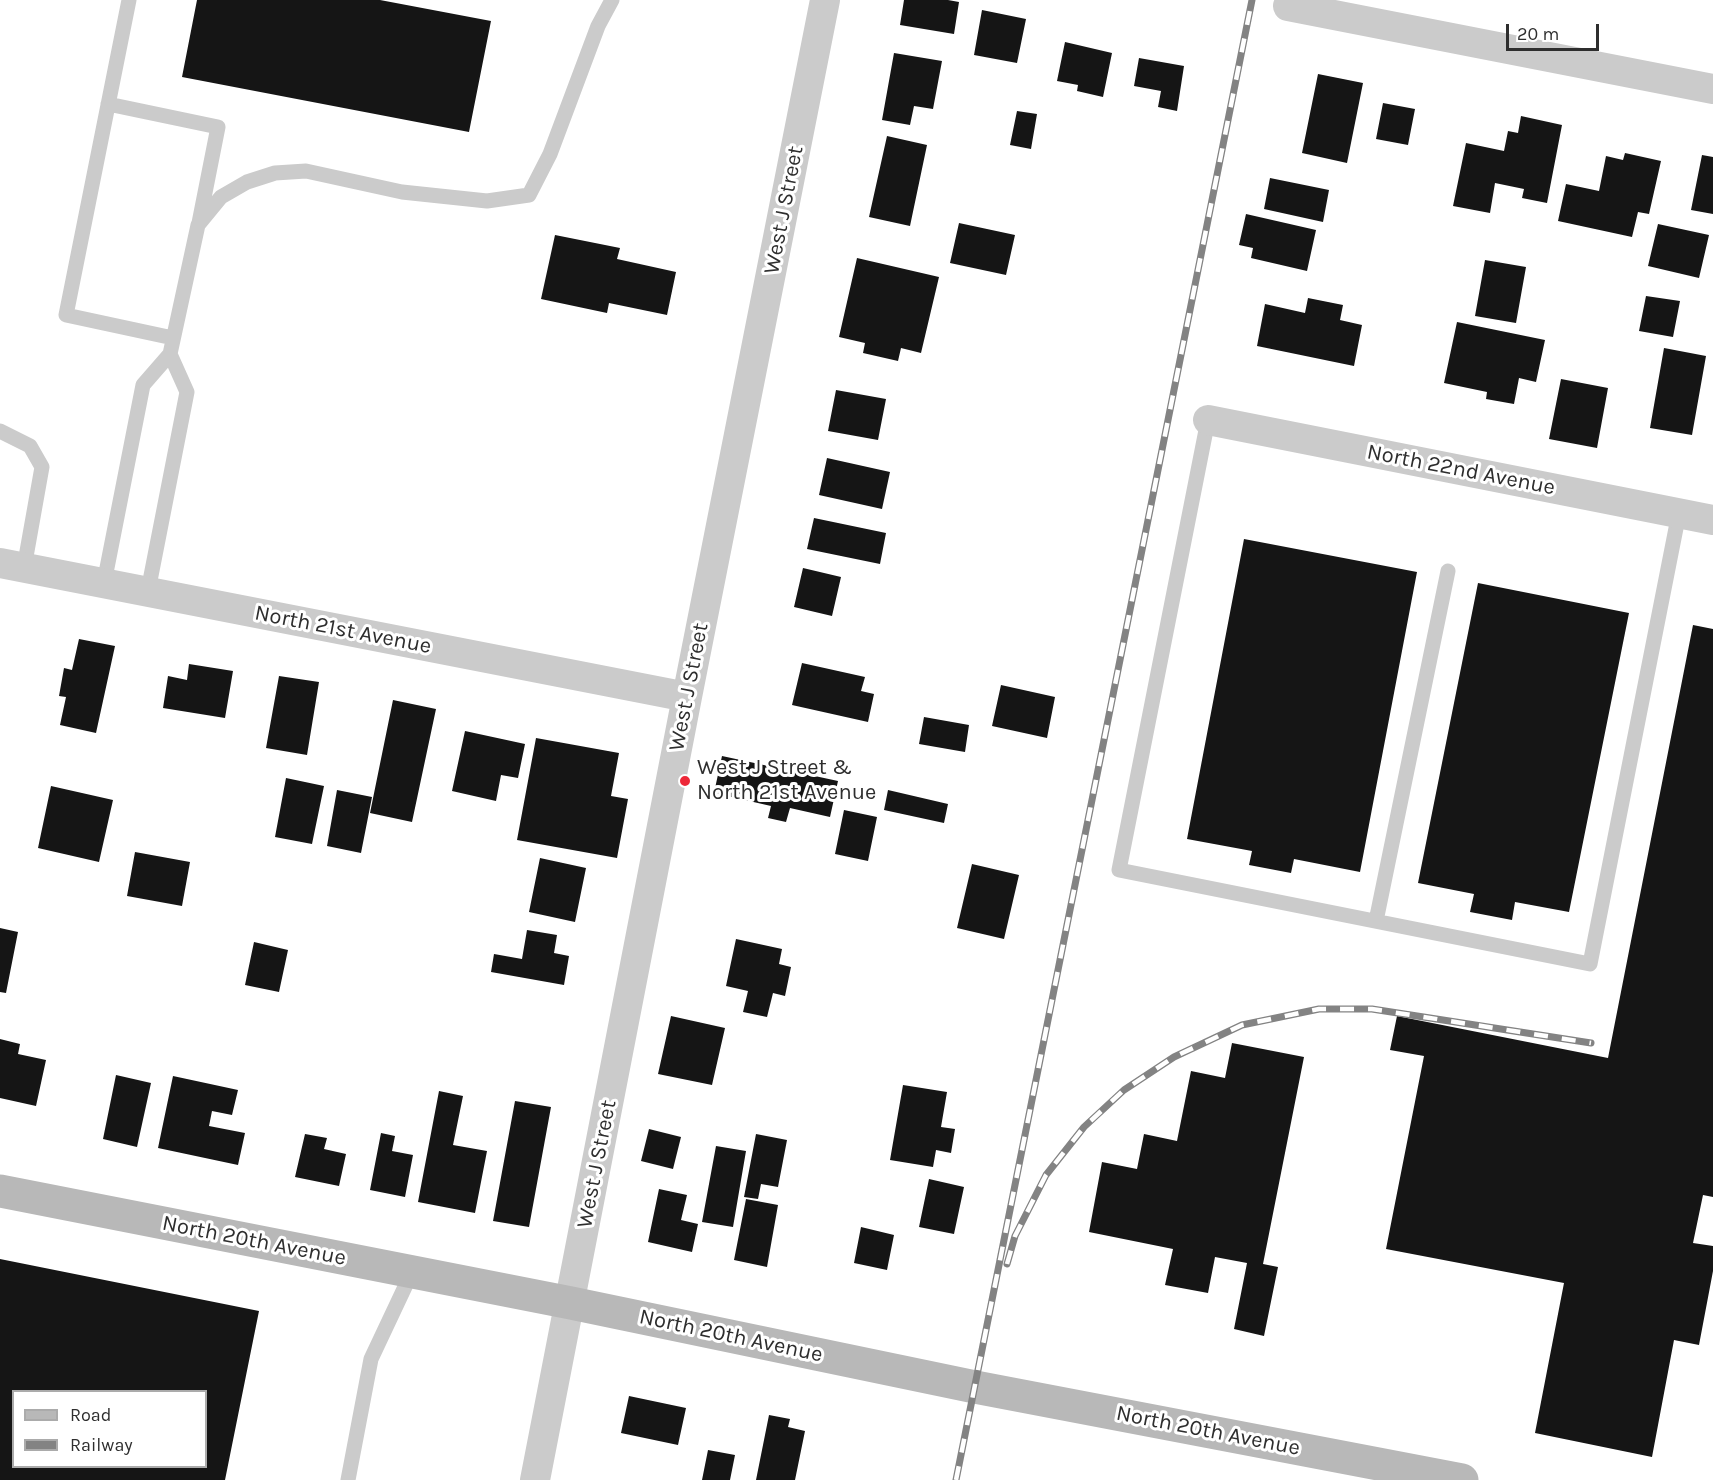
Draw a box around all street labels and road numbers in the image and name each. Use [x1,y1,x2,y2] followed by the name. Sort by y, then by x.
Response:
[759,144,809,276] street label: West J Street
[1365,439,1557,501] street label: North 22nd Avenue
[252,600,434,660] street label: North 21st Avenue
[664,621,714,753] street label: West J Street
[572,1098,622,1230] street label: West J Street
[160,1210,348,1272] street label: North 20th Avenue
[637,1304,825,1368] street label: North 20th Avenue
[1114,1400,1302,1462] street label: North 20th Avenue

